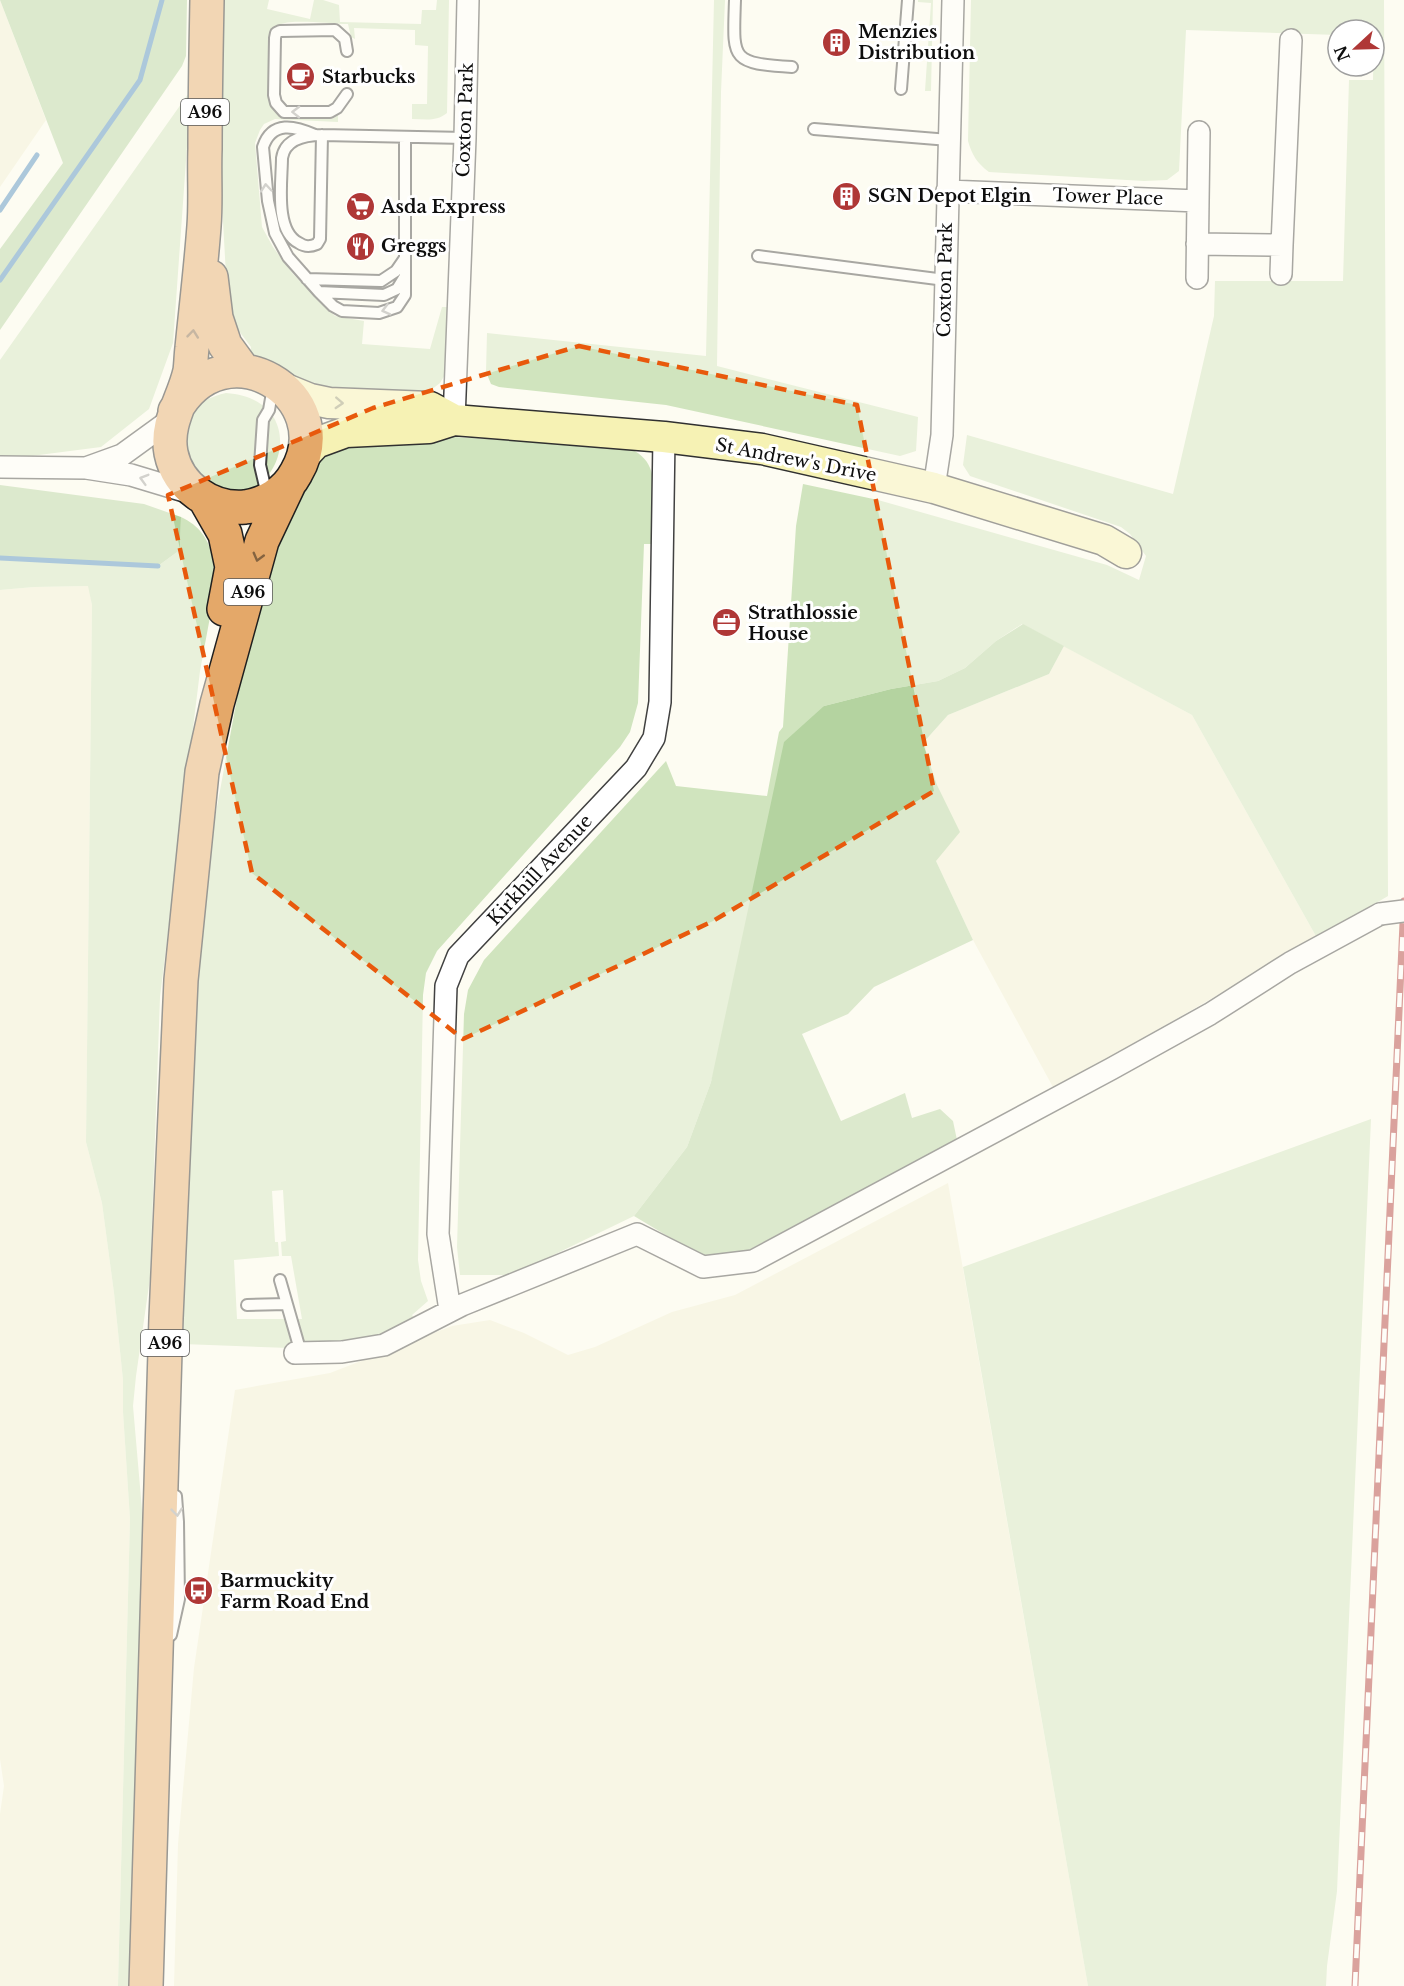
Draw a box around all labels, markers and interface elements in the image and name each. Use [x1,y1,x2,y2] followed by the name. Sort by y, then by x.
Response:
[1326,18,1386,78] north arrow
[858,21,975,64] place label: Menzies Distribution
[821,26,853,58] building icon: Menzies Distribution
[1330,43,1354,64] text: N
[285,61,317,93] cafe icon: Starbucks
[452,62,478,178] street label: Coxton Park
[322,66,415,88] place label: Starbucks
[181,99,229,125] road number: A96
[292,106,301,118] one-way arrow
[831,180,863,212] building icon: SGN Depot Elgin
[260,183,273,192] one-way arrow
[1052,184,1164,210] street label: Tower Place
[868,185,1031,207] place label: SGN Depot Elgin
[344,191,376,223] supermarket icon: Asda Express
[380,196,506,218] place label: Asda Express
[933,222,957,338] street label: Coxton Park
[344,230,376,262] restaurant icon: Greggs
[381,235,447,257] place label: Greggs
[381,303,391,316] one-way arrow
[186,330,199,339] one-way arrow
[334,397,343,410] one-way arrow
[714,434,878,486] street label: St Andrew's Drive
[140,474,150,487] one-way arrow
[252,552,265,562] one-way arrow
[224,579,272,605] road number: A96
[748,602,858,645] place label: Strathlossie House
[711,607,743,639] office icon: Strathlossie House
[483,810,597,930] street label: Kirkhill Avenue
[141,1330,189,1356] road number: A96
[170,1507,183,1516] one-way arrow
[220,1570,370,1613] place label: Barmuckity Farm Road End
[183,1575,215,1607] bus stop icon: Barmuckity Farm Road End

